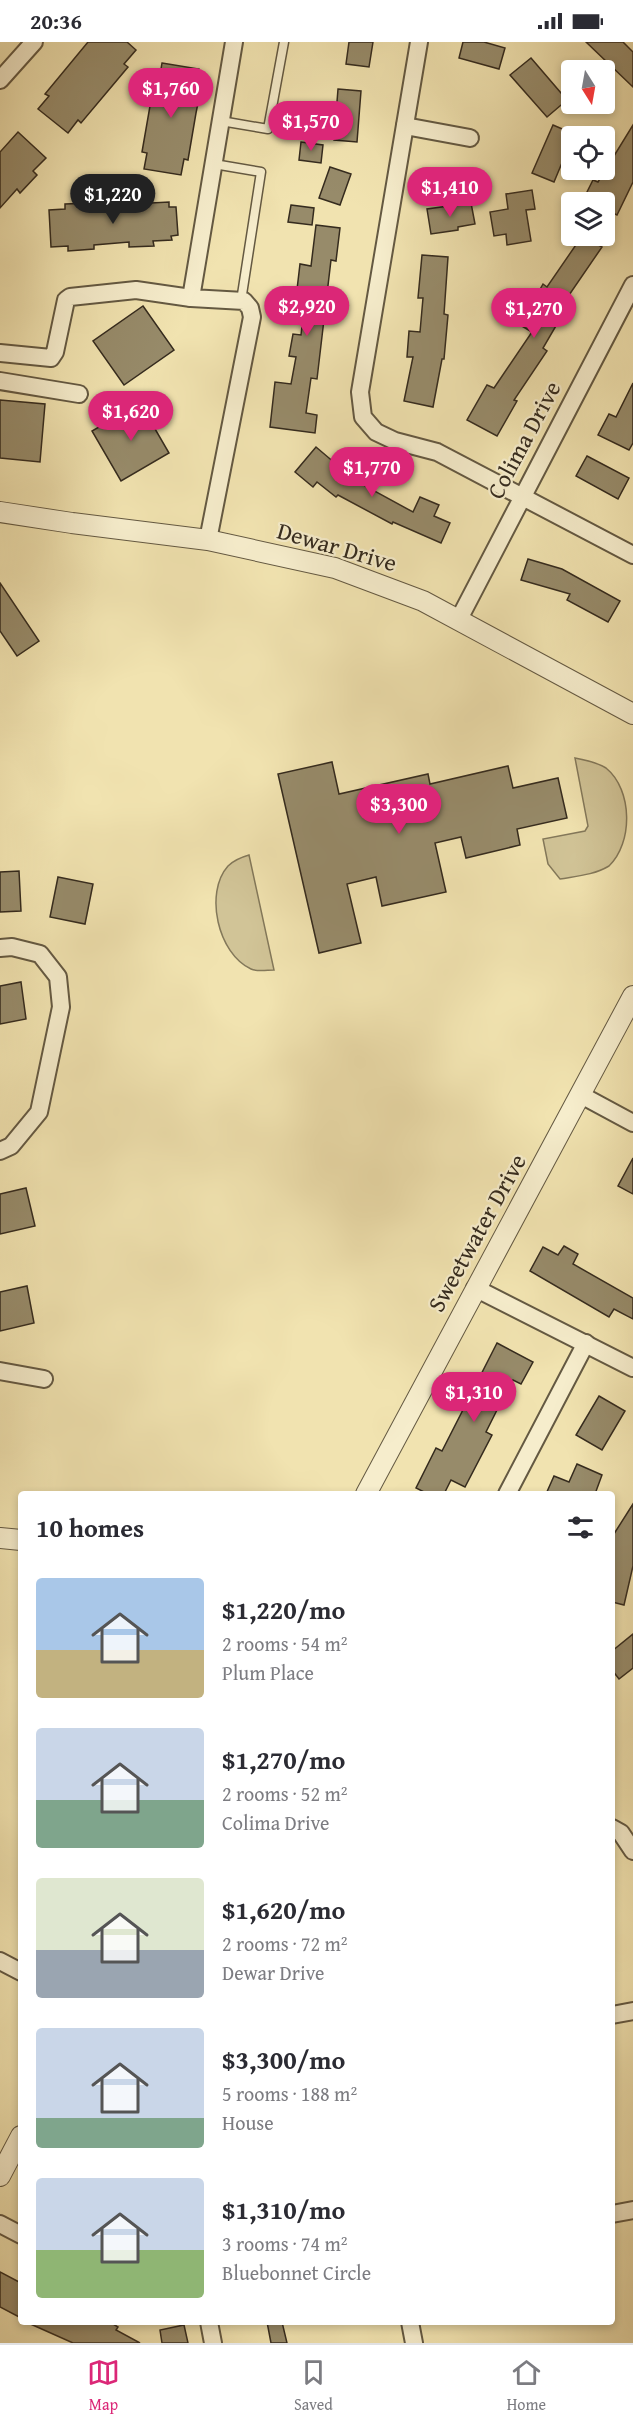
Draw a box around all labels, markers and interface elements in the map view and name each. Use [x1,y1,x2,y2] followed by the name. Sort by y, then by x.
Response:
[30,5,82,37] text: 20:36
[561,60,615,114] north arrow
[561,60,615,246] map controls
[122,68,220,119] pin: $1,760
[142,73,200,102] text: $1,760
[262,101,360,152] pin: $1,570
[282,106,340,135] text: $1,570
[561,126,615,180] button: locate
[401,167,499,218] pin: $1,410
[421,172,479,201] text: $1,410
[64,174,162,225] pin: $1,220
[84,179,142,208] text: $1,220
[561,192,615,246] button: layers
[258,286,356,337] pin: $2,920
[485,288,583,339] pin: $1,270
[278,291,336,320] text: $2,920
[505,293,563,322] text: $1,270
[478,375,569,505] street label: Colima Drive
[82,391,180,442] pin: $1,620
[102,396,160,425] text: $1,620
[323,447,421,498] pin: $1,770
[343,452,401,481] text: $1,770
[273,513,401,580] street label: Dewar Drive
[350,784,448,835] pin: $3,300
[370,789,428,818] text: $3,300
[419,1147,535,1318] street label: Sweetwater Drive
[425,1372,523,1423] pin: $1,310
[445,1377,503,1406] text: $1,310
[36,1508,144,1547] text: 10 homes
[564,1511,597,1544] icon: filters
[222,1590,345,1629] text: $1,220/mo
[84,1602,156,1674] icon: home
[222,1629,348,1658] text: 2 rooms · 54 m²
[222,1658,314,1687] text: Plum Place
[222,1740,345,1779] text: $1,270/mo
[84,1752,156,1824] icon: home
[222,1779,348,1808] text: 2 rooms · 52 m²
[222,1808,329,1837] text: Colima Drive
[222,1890,345,1929] text: $1,620/mo
[84,1902,156,1974] icon: home
[222,1929,348,1958] text: 2 rooms · 72 m²
[222,1958,324,1987] text: Dewar Drive
[222,2040,345,2079] text: $3,300/mo
[84,2052,156,2124] icon: home
[222,2079,357,2108] text: 5 rooms · 188 m²
[222,2108,274,2137] text: House
[222,2190,345,2229] text: $1,310/mo
[84,2202,156,2274] icon: home
[222,2229,348,2258] text: 3 rooms · 74 m²
[222,2258,371,2287] text: Bluebonnet Circle
[87,2356,120,2416] tab: Map
[294,2356,333,2416] tab: Saved
[507,2356,546,2416] tab: Home

